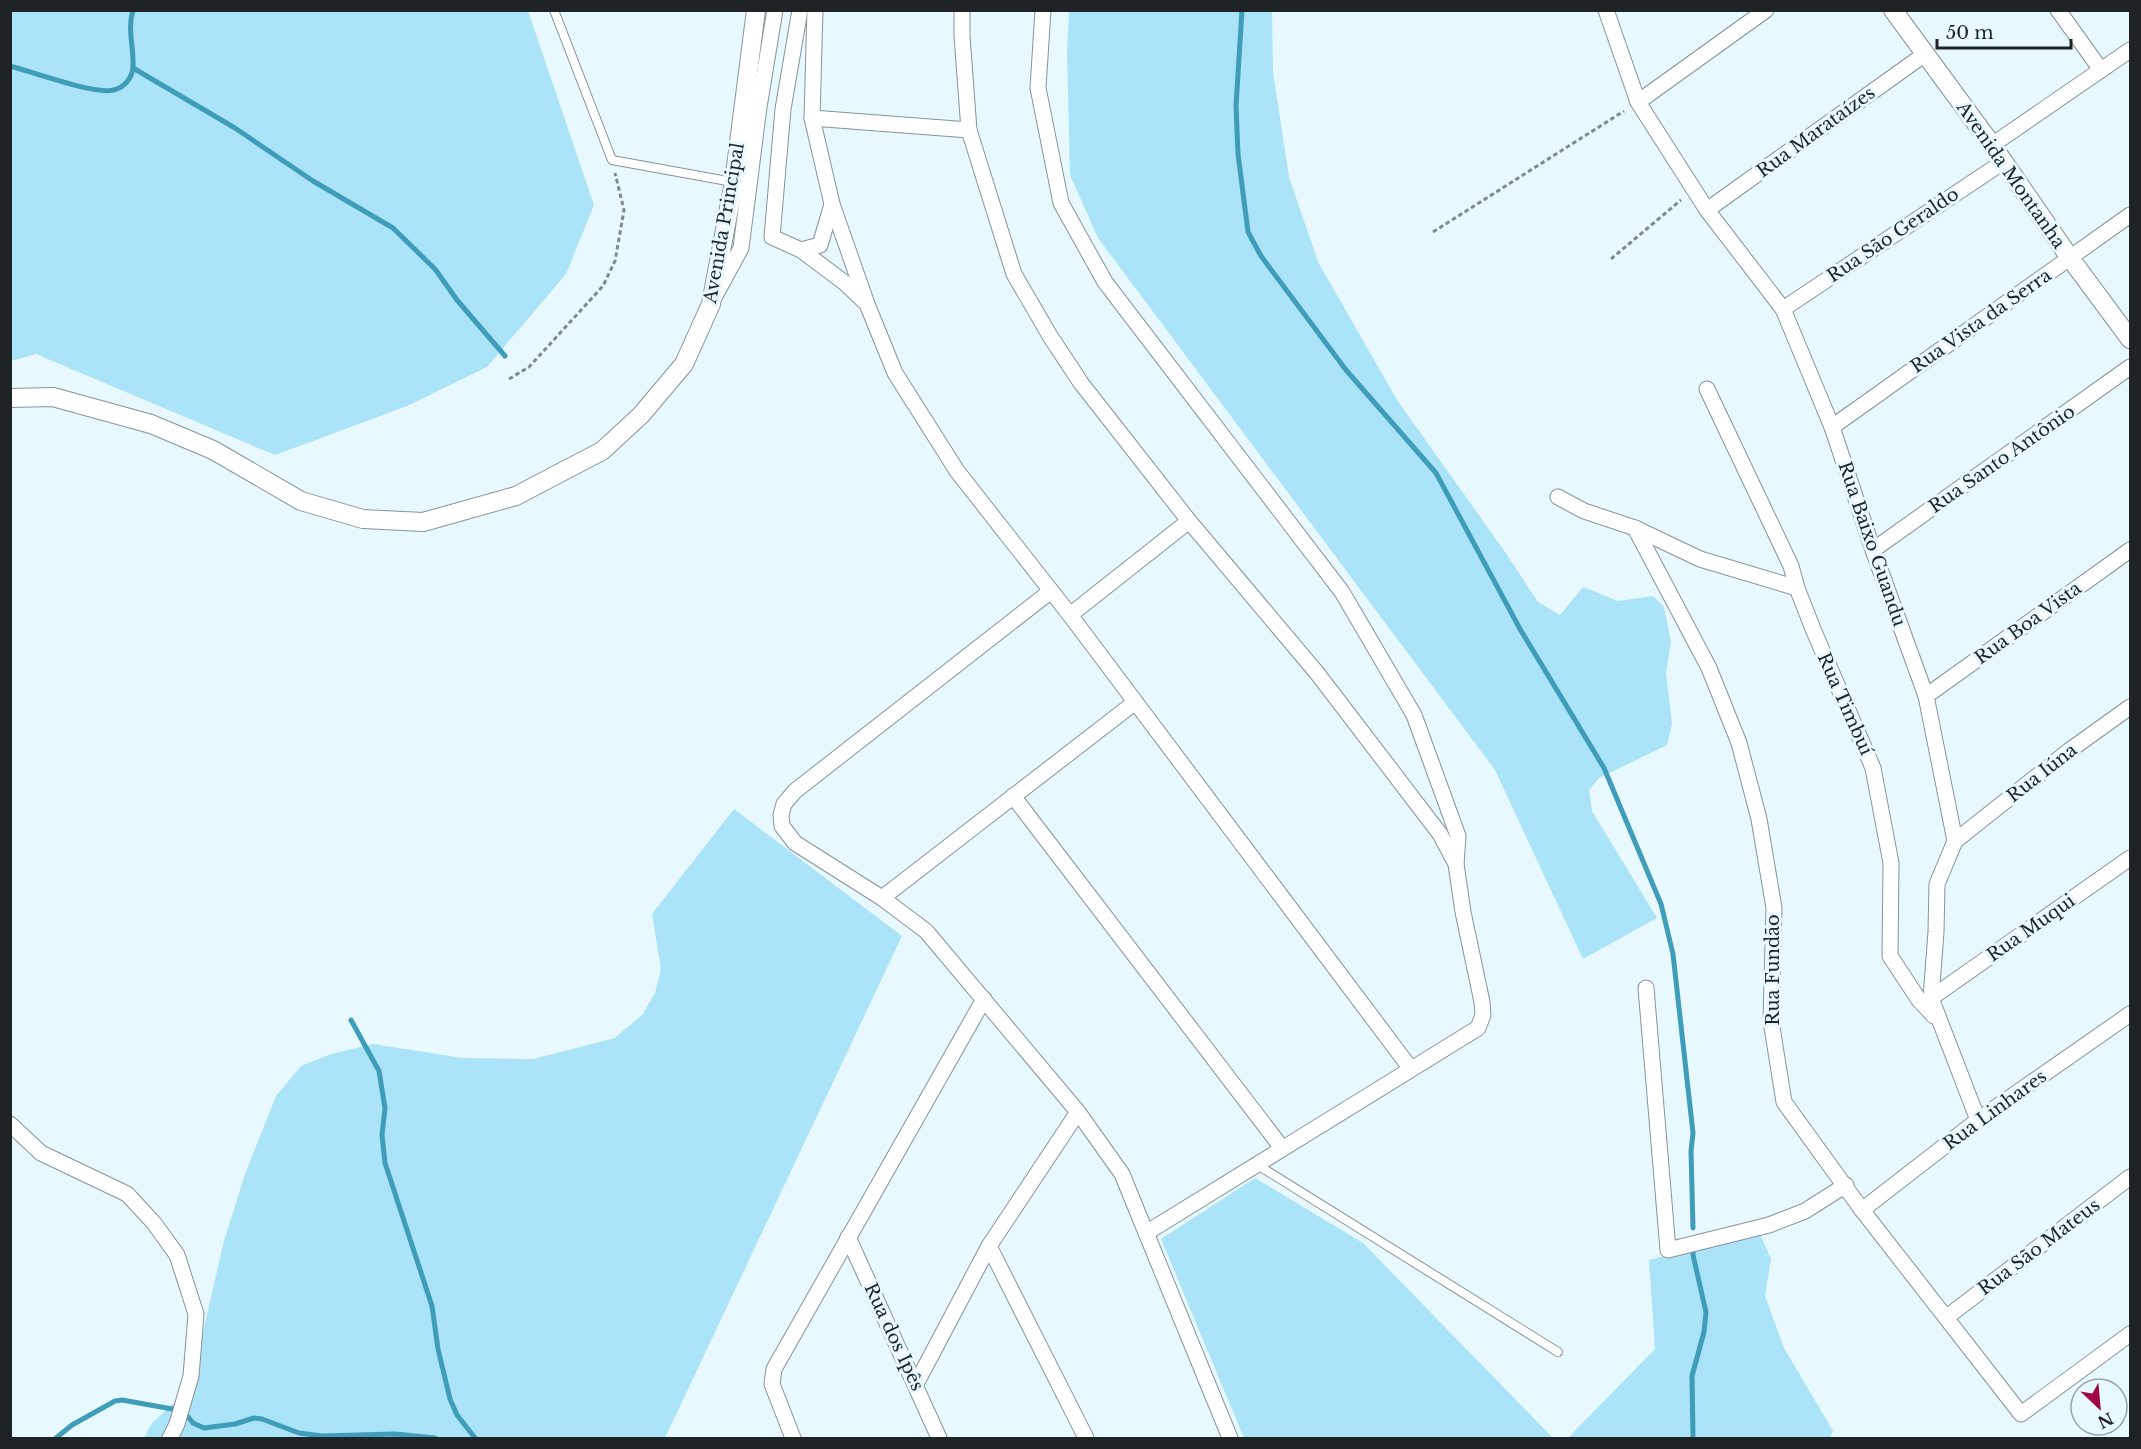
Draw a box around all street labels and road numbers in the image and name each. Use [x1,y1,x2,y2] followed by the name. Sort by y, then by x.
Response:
[1753,82,1879,182] street label: Rua Marataízes
[1951,97,2070,253] street label: Avenida Montanha
[699,141,749,306] street label: Avenida Principal
[1823,183,1963,287] street label: Rua São Geraldo
[1906,264,2056,378] street label: Rua Vista da Serra
[1925,400,2079,518] street label: Rua Santo Antônio
[1833,459,1911,629] street label: Rua Baixo Guandu
[1971,577,2085,669] street label: Rua Boa Vista
[1813,649,1878,759] street label: Rua Timbuí
[2003,739,2081,807] street label: Rua Iúna
[1983,890,2079,966] street label: Rua Muqui
[1762,914,1784,1026] street label: Rua Fundão
[1939,1065,2051,1155] street label: Rua Linhares
[1974,1194,2104,1300] street label: Rua São Mateus
[859,1280,929,1394] street label: Rua dos Ipês

